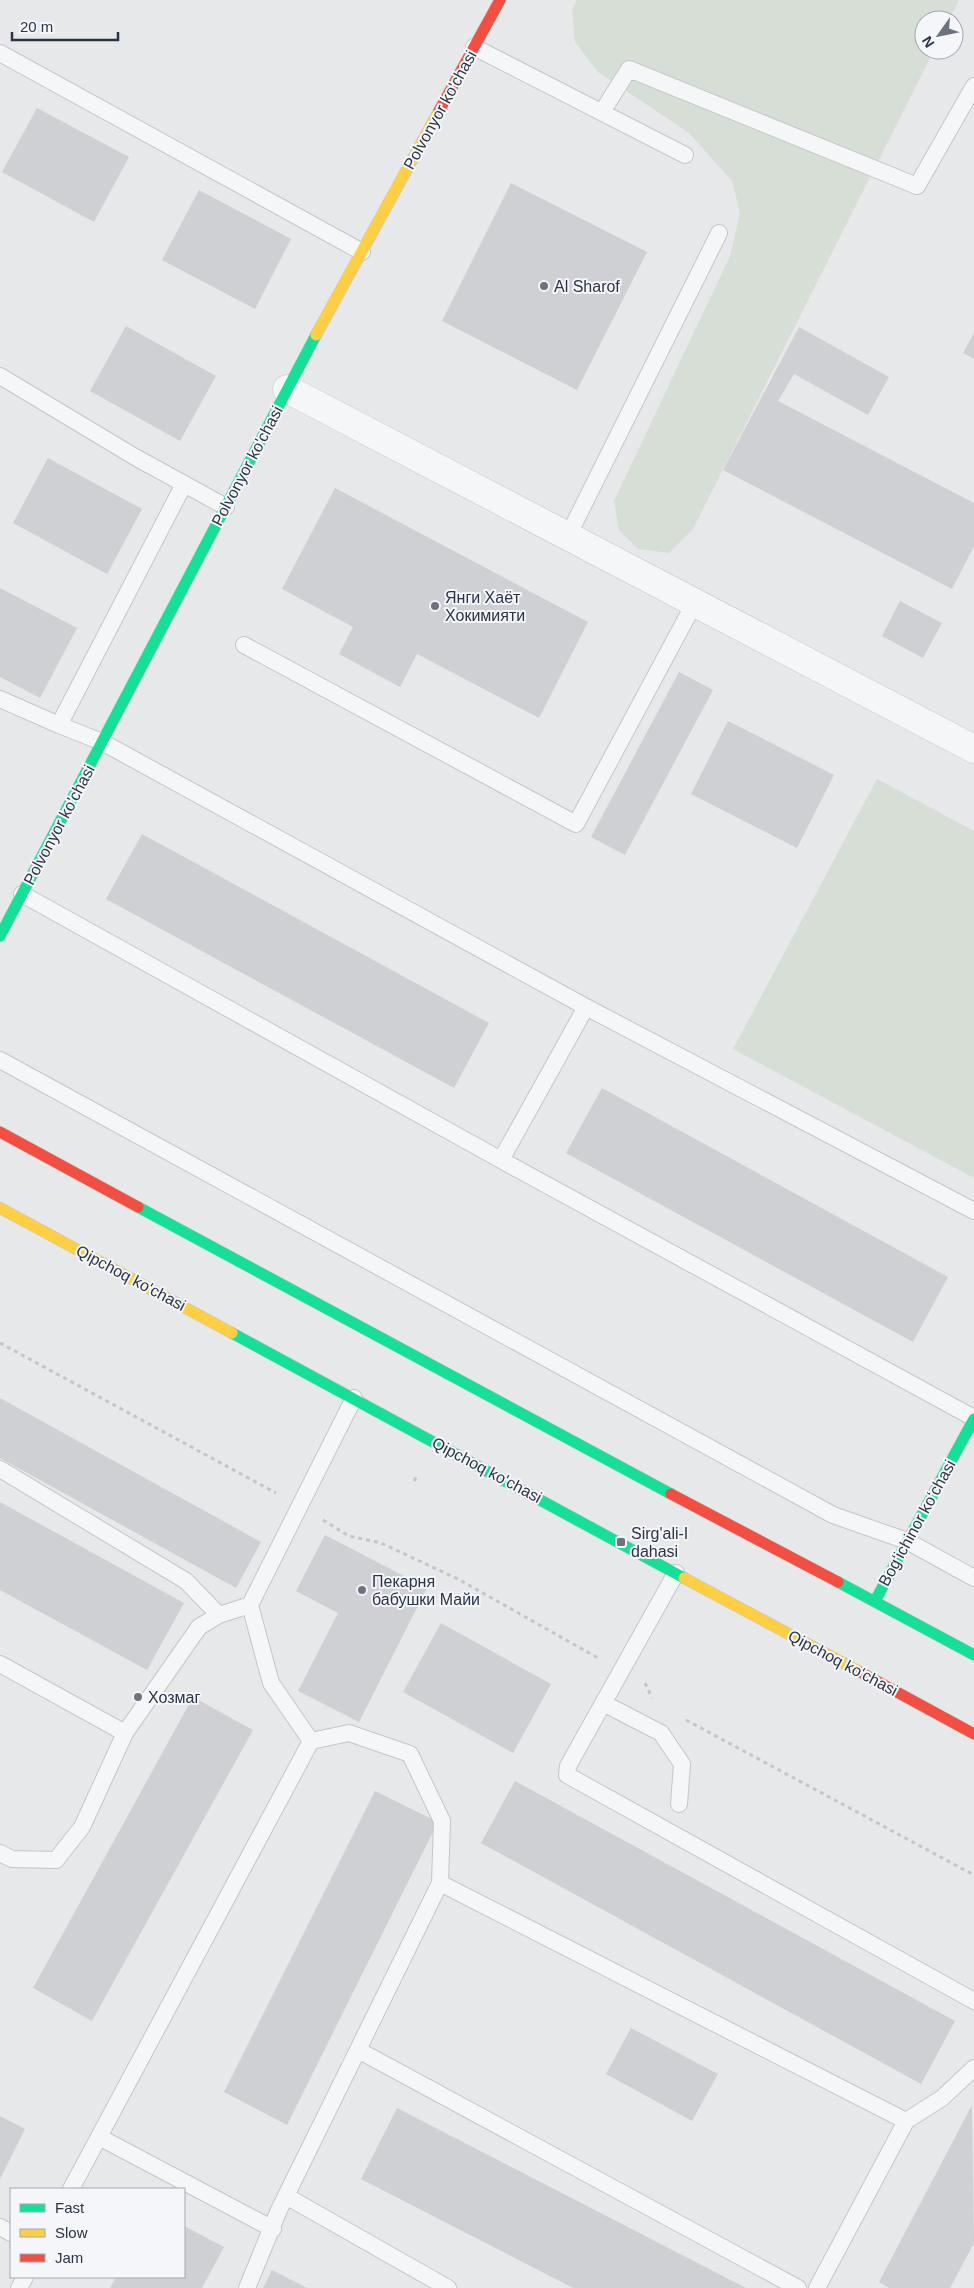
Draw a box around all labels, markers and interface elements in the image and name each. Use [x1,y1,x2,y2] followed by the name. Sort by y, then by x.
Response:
[12,10,119,42] scale bar
[914,10,964,60] north arrow
[20,18,53,35] text: 20 m
[919,33,938,51] text: N
[400,48,480,172] street label: Polvonyor ko'chasi
[554,278,620,295] place label: Al Sharof
[538,280,550,292] marker: Al Sharof
[208,403,286,529] street label: Polvonyor ko'chasi
[445,589,525,624] place label: Янги Хаёт Хокимияти
[429,600,441,612] marker: Янги Хаёт Хокимияти
[20,762,98,888] street label: Polvonyor ko'chasi
[73,1242,189,1314] street label: Qipchoq ko'chasi
[429,1434,545,1506] street label: Qipchoq ko'chasi
[875,1457,959,1589] street label: Bogʻichinor koʻchasi
[631,1525,688,1560] place label: Sirg'ali-I dahasi
[615,1536,627,1548] marker: Sirg'ali-I dahasi
[372,1573,480,1608] place label: Пекарня бабушки Майи
[356,1584,368,1596] marker: Пекарня бабушки Майи
[785,1627,901,1699] street label: Qipchoq ko'chasi
[148,1689,200,1706] place label: Хозмаг
[132,1691,144,1703] marker: Хозмаг
[10,2188,185,2278] legend
[55,2199,85,2216] text: Fast
[55,2224,88,2241] text: Slow
[55,2249,83,2266] text: Jam

